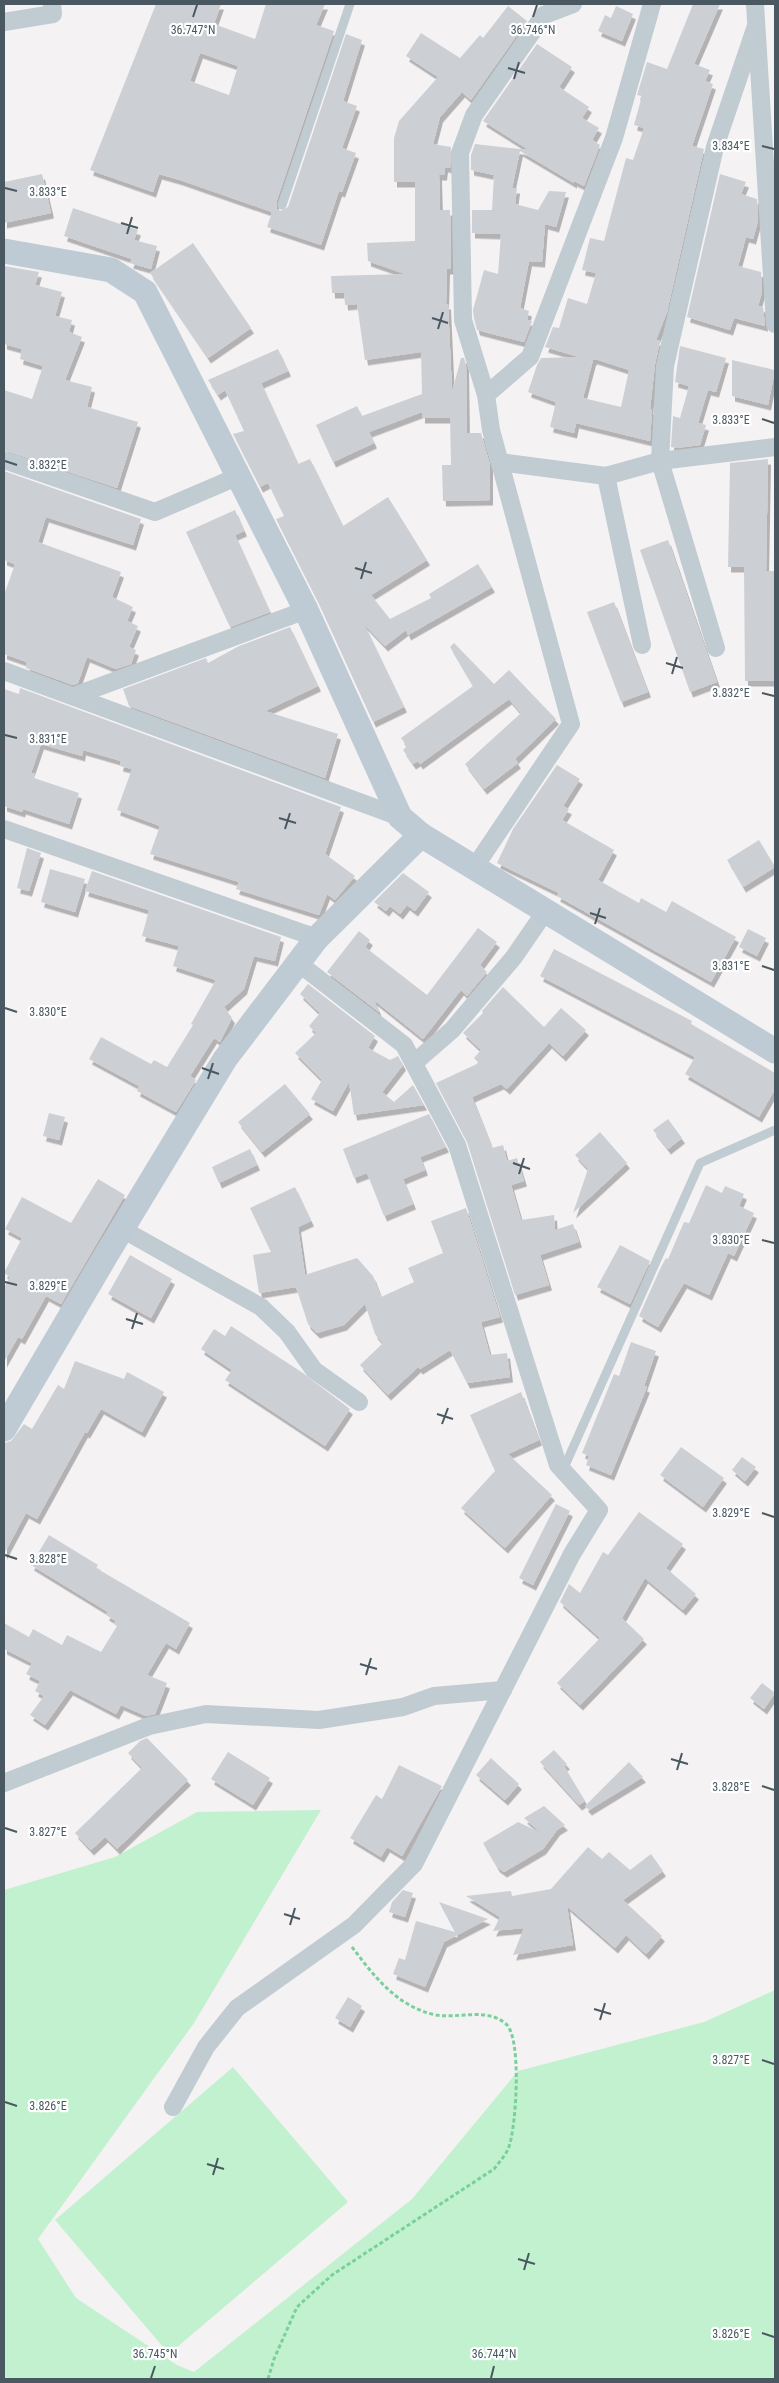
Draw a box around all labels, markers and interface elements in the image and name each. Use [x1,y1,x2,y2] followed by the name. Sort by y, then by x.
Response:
[171,23,215,37] text: 36.747°N
[511,23,555,37] text: 36.746°N
[712,139,750,153] text: 3.834°E
[29,185,67,199] text: 3.833°E
[712,413,750,427] text: 3.833°E
[29,458,67,472] text: 3.832°E
[712,686,750,700] text: 3.832°E
[29,732,67,746] text: 3.831°E
[712,959,750,973] text: 3.831°E
[29,1005,67,1019] text: 3.830°E
[712,1233,750,1247] text: 3.830°E
[29,1279,67,1293] text: 3.829°E
[712,1506,750,1520] text: 3.829°E
[29,1552,67,1566] text: 3.828°E
[712,1780,750,1794] text: 3.828°E
[29,1825,67,1839] text: 3.827°E
[712,2053,750,2067] text: 3.827°E
[29,2099,67,2113] text: 3.826°E
[712,2327,750,2341] text: 3.826°E
[133,2347,177,2361] text: 36.745°N
[472,2347,516,2361] text: 36.744°N

